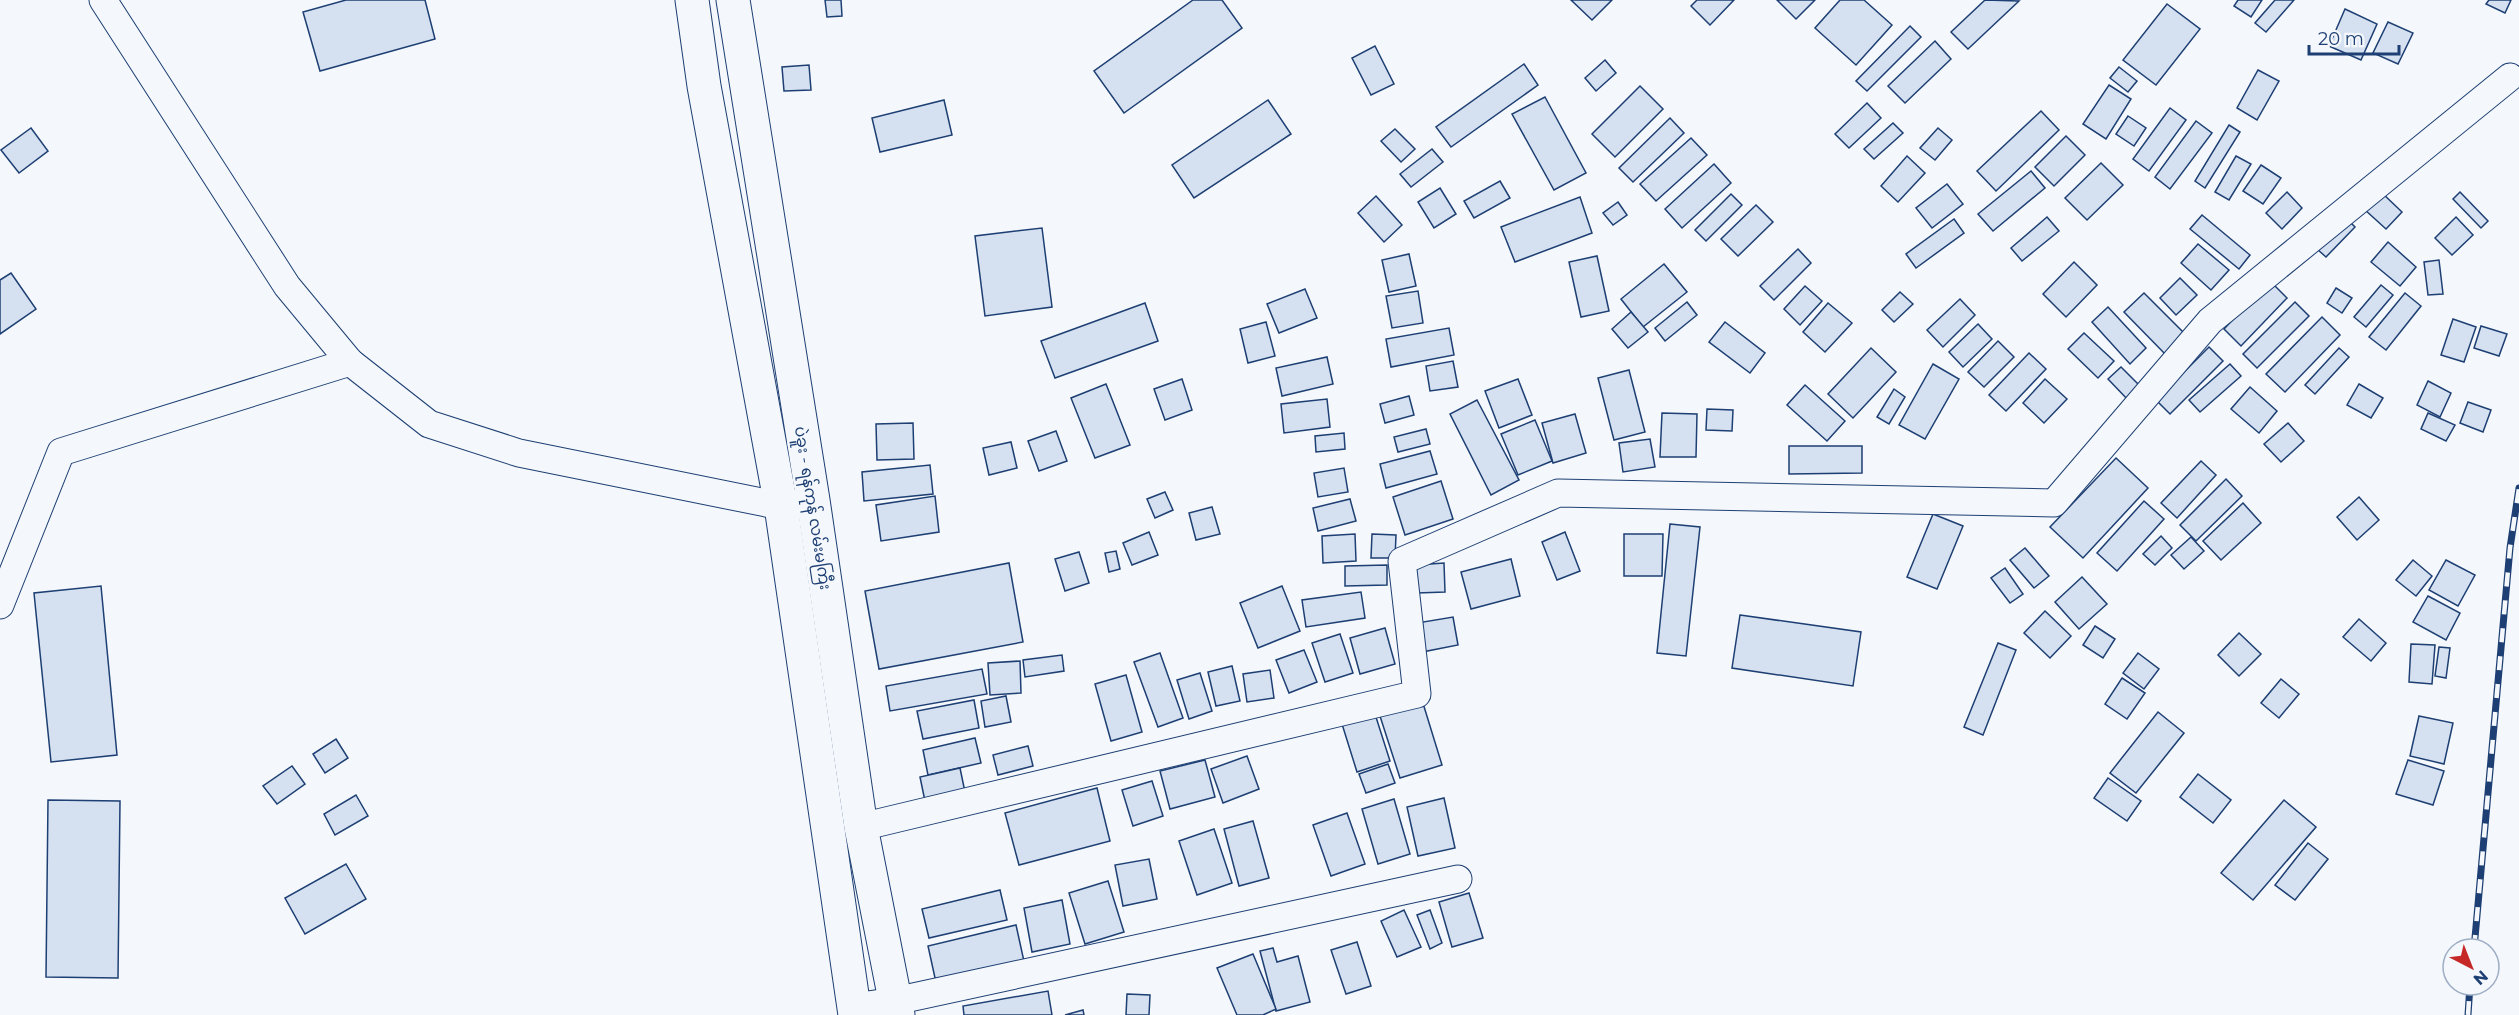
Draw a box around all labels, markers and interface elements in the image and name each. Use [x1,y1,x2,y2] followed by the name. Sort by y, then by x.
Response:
[2309,18,2399,56] scale bar
[2318,28,2364,50] text: 20 m
[786,424,837,592] street label: ပဲခူး - ရန်ကုန် လမ်းမကြီး
[2441,937,2501,997] north arrow
[2470,966,2492,989] text: N

